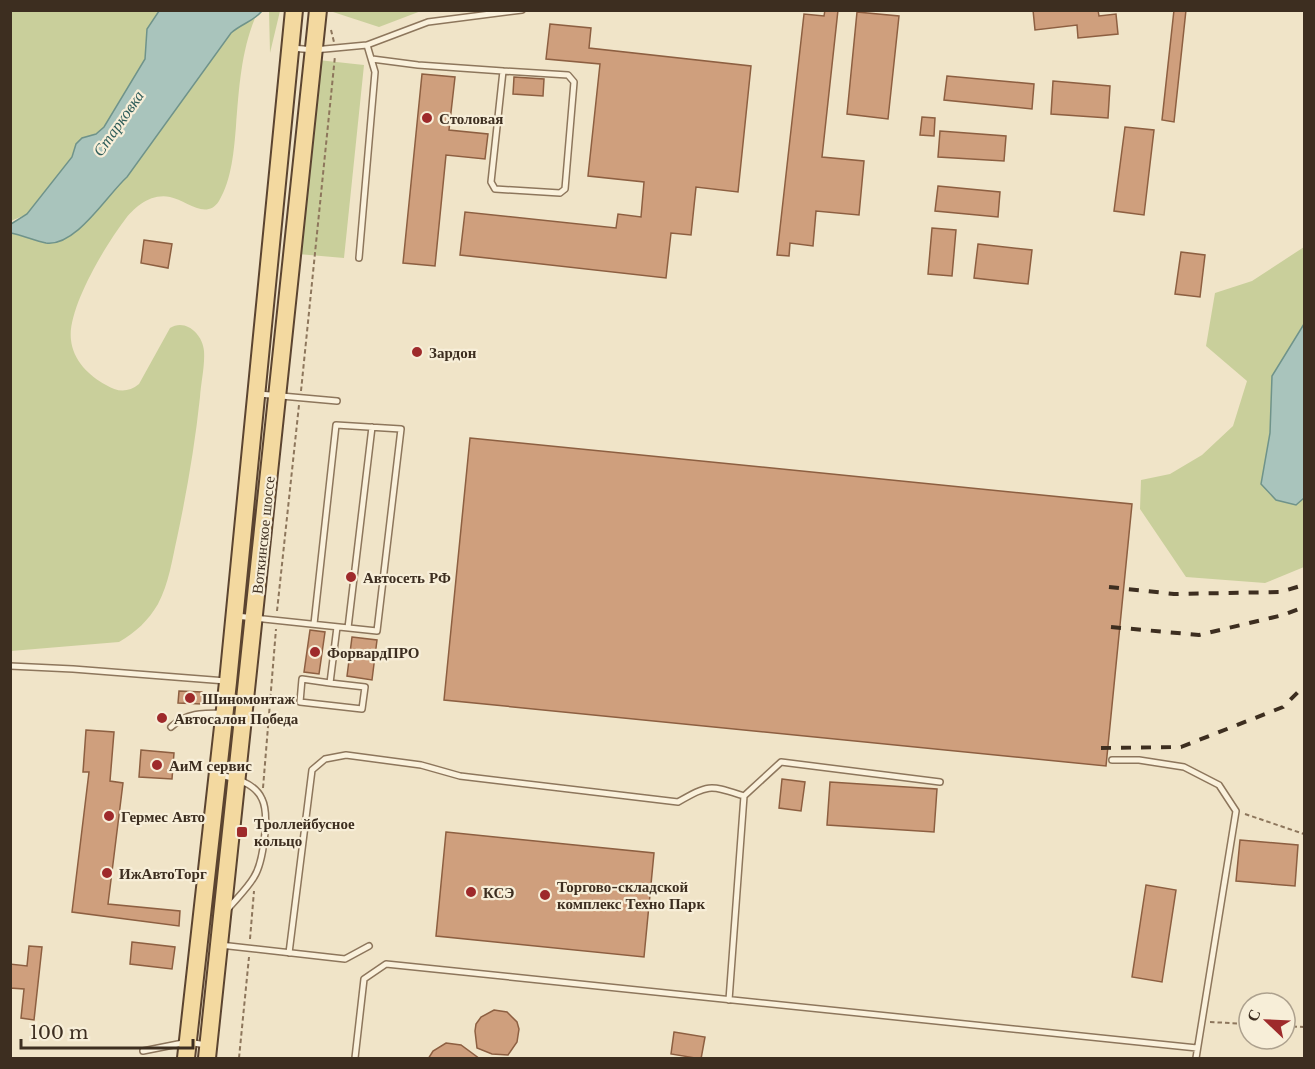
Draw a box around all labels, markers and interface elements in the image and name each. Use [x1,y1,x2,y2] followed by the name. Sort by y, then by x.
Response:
[88,86,148,160] water label: Старковка
[439,109,503,128] place label: Столовая
[420,111,434,125] marker: Столовая
[429,343,477,362] place label: Зардон
[410,345,424,359] marker: Зардон
[247,475,279,595] street label: Воткинское шоссе
[363,568,451,587] place label: Автосеть РФ
[344,570,358,584] marker: Автосеть РФ
[327,643,419,662] place label: ФорвардПРО
[308,645,322,659] marker: ФорвардПРО
[202,689,295,708] place label: Шиномонтаж
[183,691,197,705] marker: Шиномонтаж
[174,709,299,728] place label: Автосалон Победа
[155,711,169,725] marker: Автосалон Победа
[169,756,252,775] place label: АиМ сервис
[150,758,164,772] marker: АиМ сервис
[121,807,205,826] place label: Гермес Авто
[102,809,116,823] marker: Гермес Авто
[254,814,355,850] place label: Троллейбусное кольцо
[235,825,249,839] marker: Троллейбусное кольцо
[119,864,207,883] place label: ИжАвтоТорг
[100,866,114,880] marker: ИжАвтоТорг
[557,877,705,913] place label: Торгово-складской комплекс Техно Парк
[483,883,515,902] place label: КСЭ
[464,885,478,899] marker: КСЭ
[538,888,552,902] marker: Торгово-складской комплекс Техно Парк
[1237,991,1297,1051] north arrow
[1242,1006,1265,1024] text: С
[21,1012,194,1050] scale bar
[30,1022,88,1044] text: 100 m

